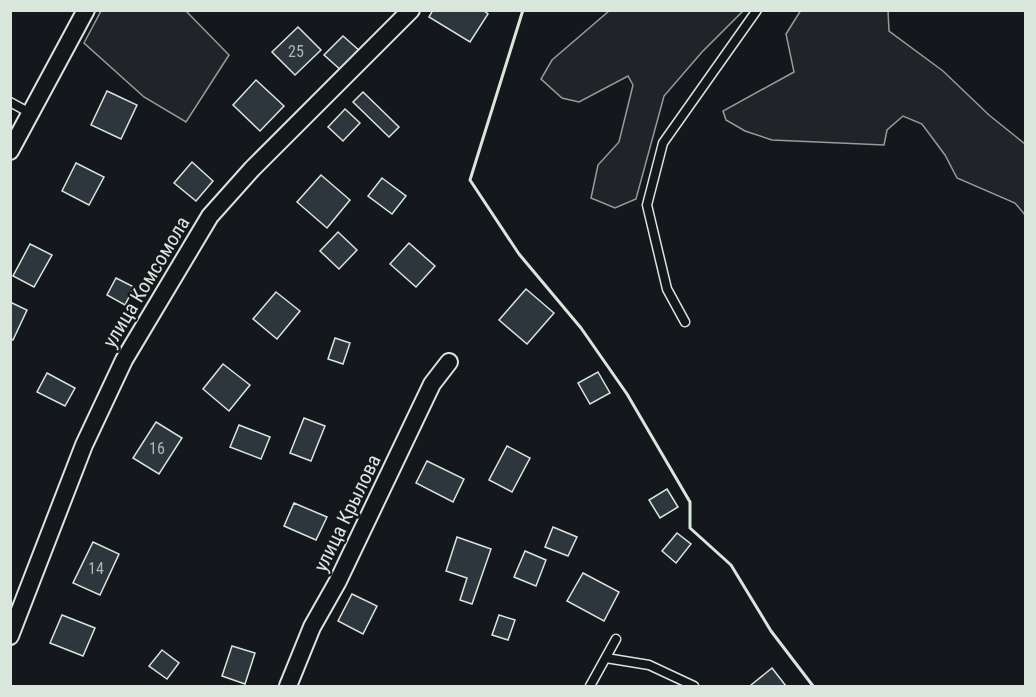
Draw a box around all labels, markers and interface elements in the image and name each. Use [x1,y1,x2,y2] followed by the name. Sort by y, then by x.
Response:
[288,42,304,61] house number: 25
[97,212,195,352] street label: улица Комсомола
[149,439,165,458] house number: 16
[308,451,386,575] street label: улица Крылова
[88,559,104,578] house number: 14

